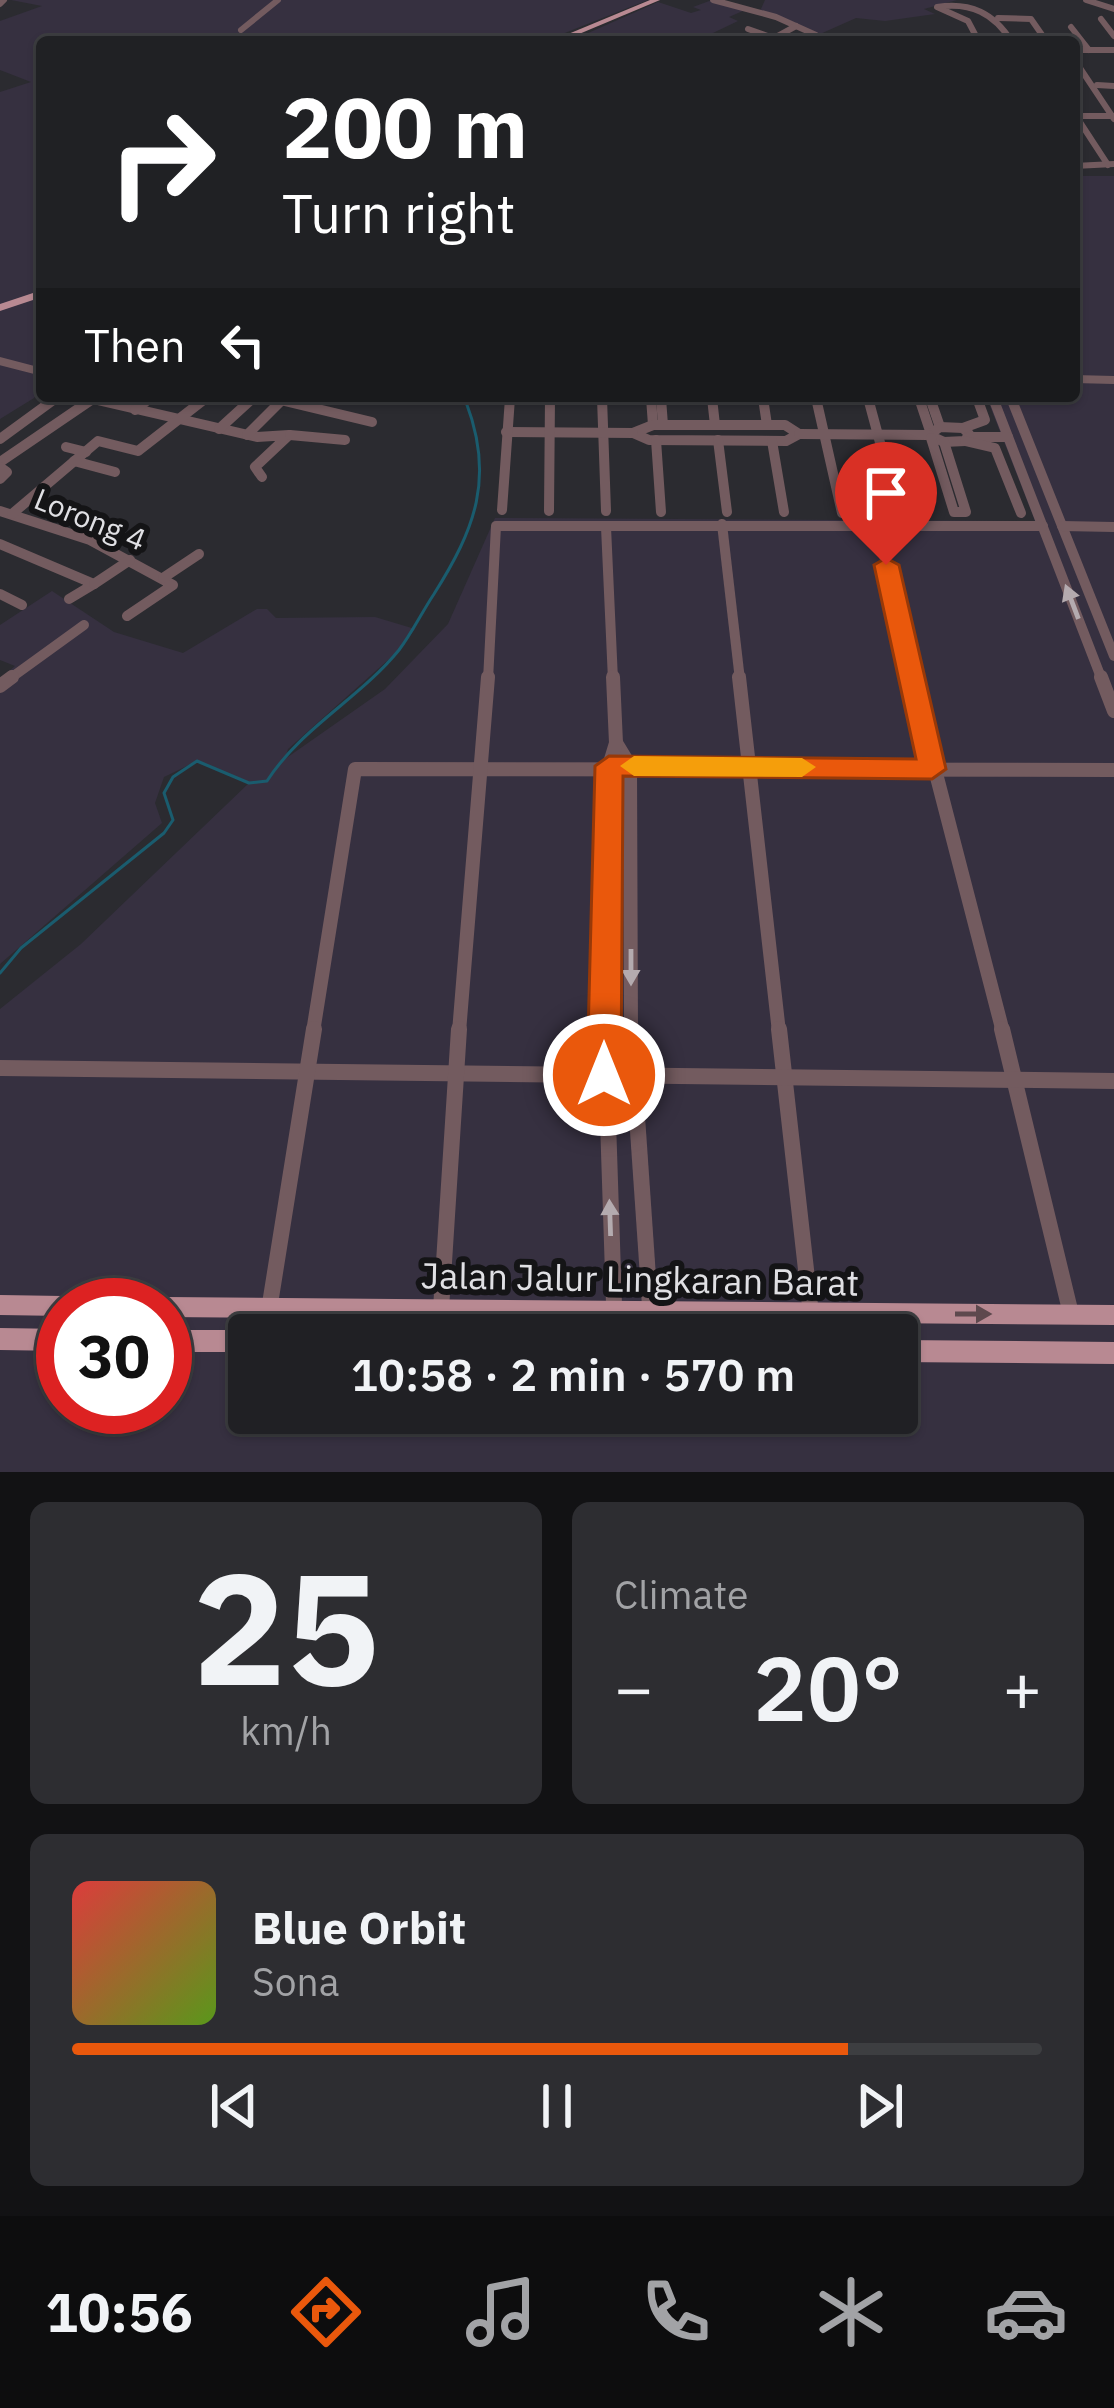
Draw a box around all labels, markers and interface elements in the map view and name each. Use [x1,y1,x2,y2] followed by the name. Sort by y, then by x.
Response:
[282,72,528,181] text: 200 m
[84,84,240,240] icon: right
[282,178,516,248] text: Turn right
[210,312,276,378] icon: left
[84,316,186,374] text: Then
[835,442,937,565] pin
[853,460,919,526] icon: arrive
[29,479,152,559] street label: Lorong 4
[1062,584,1081,620] one-way arrow
[621,949,641,987] one-way arrow
[541,1012,667,1138] position arrow
[600,1198,619,1236] one-way arrow
[420,1251,860,1306] street label: Jalan Jalur Lingkaran Barat
[36,1278,192,1434] speed limit sign: 30
[955,1304,993,1324] one-way arrow
[351,1345,795,1403] text: 10:58 · 2 min · 570 m
[192,1525,380,1728] text: 25
[614,1569,748,1620] text: Climate
[753,1629,903,1746] text: 20°
[614,1644,654,1730] text: −
[1002,1644,1042,1730] text: +
[240,1705,332,1756] text: km/h
[252,1898,466,1956] text: Blue Orbit
[252,1956,339,2007] text: Sona
[201,2073,267,2139] icon: previous
[524,2073,590,2139] icon: pause
[847,2073,913,2139] icon: next
[284,2270,368,2354] icon: directions
[459,2270,543,2354] icon: music
[634,2270,718,2354] icon: phone
[809,2270,893,2354] icon: climate
[984,2270,1068,2354] icon: car
[46,2277,193,2347] text: 10:56

